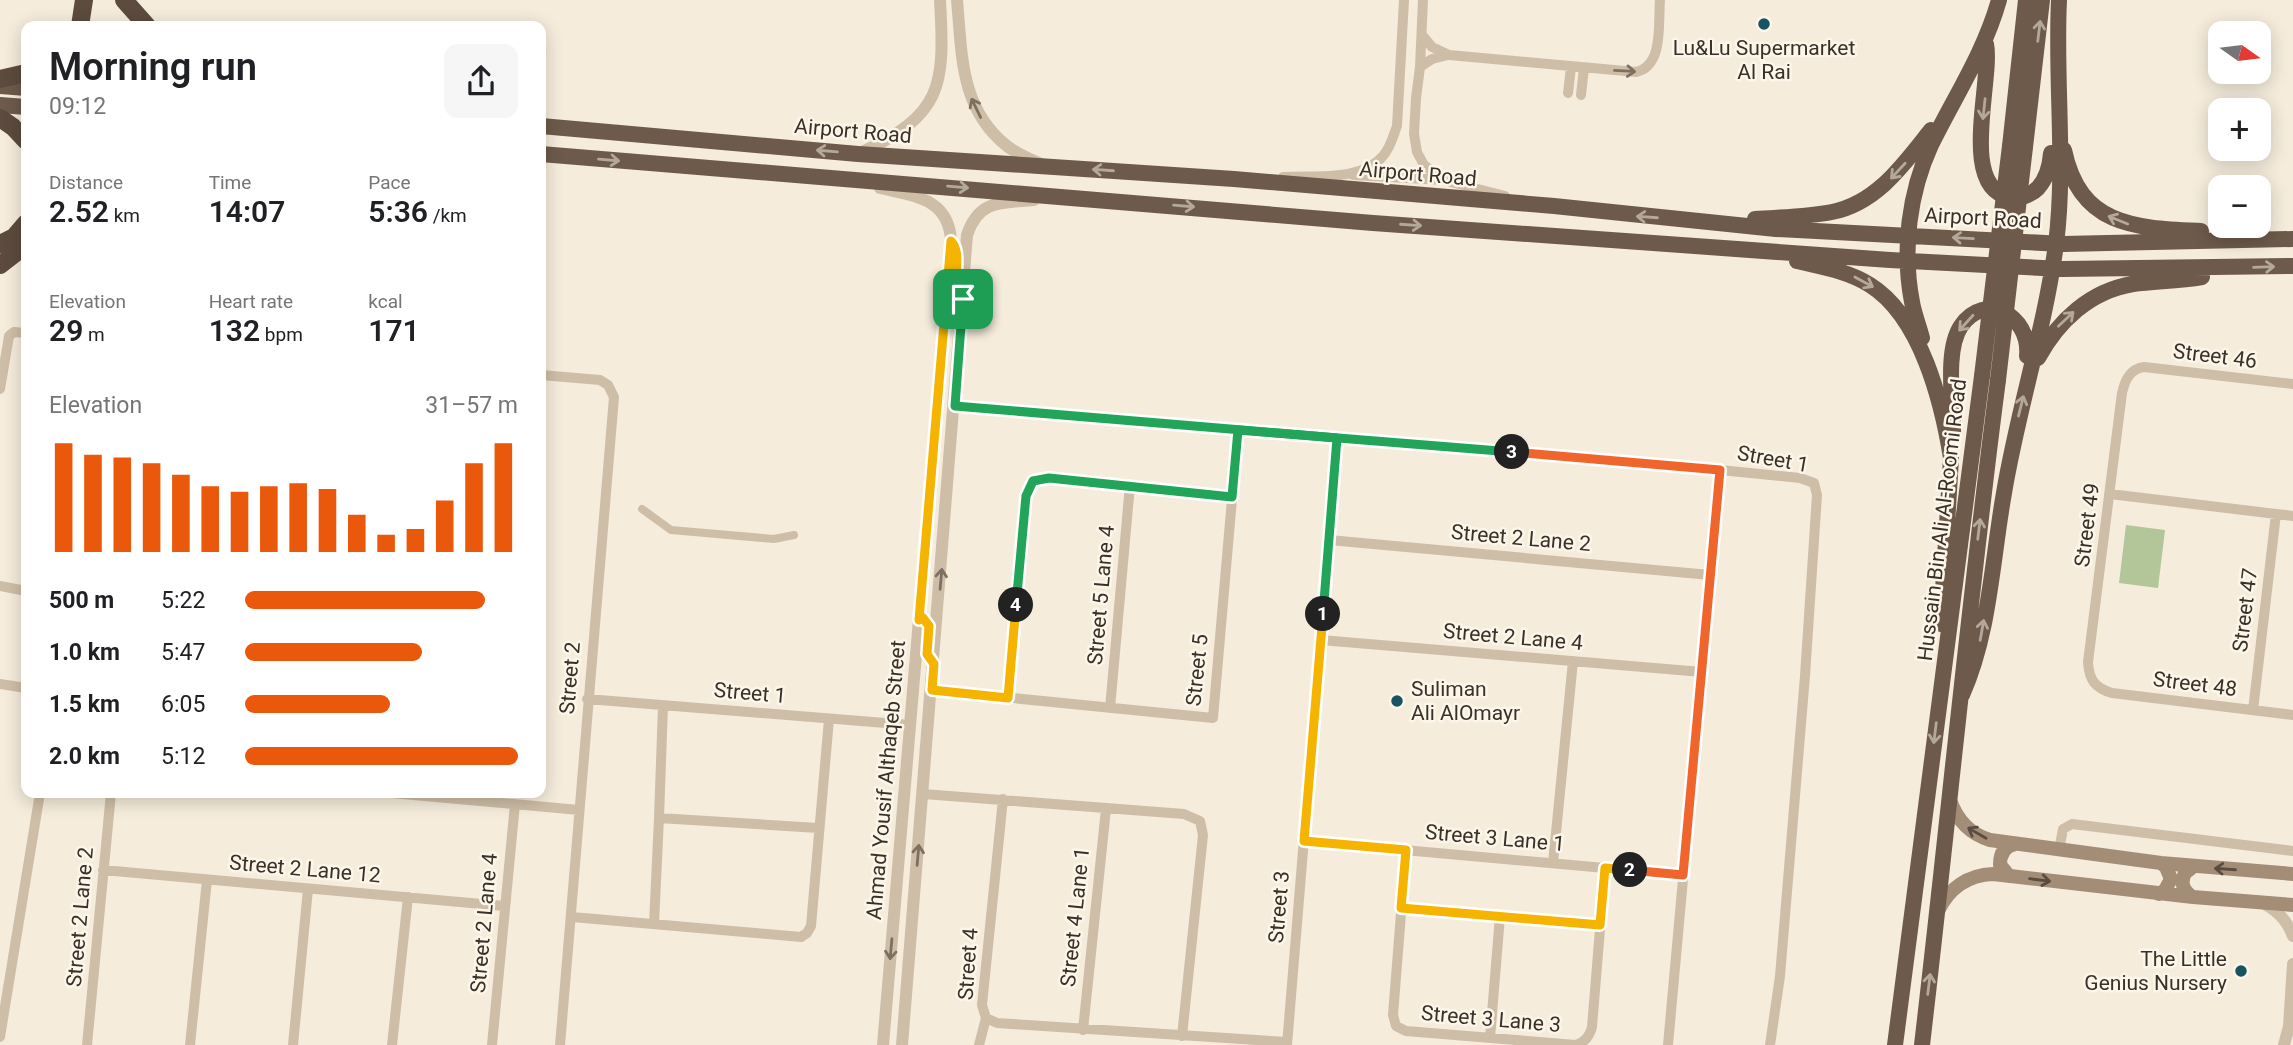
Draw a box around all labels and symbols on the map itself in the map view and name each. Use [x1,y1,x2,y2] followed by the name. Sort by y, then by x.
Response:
[1756,16,1772,32] marker: Lu&Lu Supermarket Al Rai
[2032,20,2045,43] one-way arrow
[2208,21,2272,84] north arrow
[1673,36,1855,84] place label: Lu&Lu Supermarket Al Rai
[1613,65,1636,78] one-way arrow
[1977,97,1990,120] one-way arrow
[969,98,982,119] one-way arrow
[793,114,913,148] street label: Airport Road
[816,144,839,157] one-way arrow
[597,154,620,167] one-way arrow
[1358,157,1478,191] street label: Airport Road
[1890,162,1906,180] one-way arrow
[1092,163,1114,176] one-way arrow
[946,181,968,194] one-way arrow
[1173,200,1195,213] one-way arrow
[1924,203,2042,233] street label: Airport Road
[1636,210,1658,223] one-way arrow
[2107,212,2129,225] one-way arrow
[1399,219,1422,232] one-way arrow
[1952,232,1975,245] one-way arrow
[2252,261,2275,274] one-way arrow
[933,269,993,329] pin
[1853,275,1873,289] one-way arrow
[2057,311,2075,327] one-way arrow
[1958,314,1975,332] one-way arrow
[2172,339,2258,373] street label: Street 46
[1913,378,1971,662] street label: Hussain Bin Ali Al-Roomi Road
[2015,395,2029,418] one-way arrow
[1494,434,1530,470] pin: 3
[1735,441,1811,477] street label: Street 1
[2070,482,2104,568] street label: Street 49
[1972,519,1985,541] one-way arrow
[1450,520,1592,556] street label: Street 2 Lane 2
[1083,524,1119,666] street label: Street 5 Lane 4
[2228,567,2262,653] street label: Street 47
[935,569,948,591] one-way arrow
[998,588,1034,622] pin: 4
[1306,596,1340,632] pin: 1
[1442,619,1584,655] street label: Street 2 Lane 4
[1976,619,1989,642] one-way arrow
[1181,633,1213,707] street label: Street 5
[862,639,910,921] street label: Ahmad Yousif Althaqeb Street
[555,641,585,715] street label: Street 2
[2152,667,2238,701] street label: Street 48
[1411,677,1520,725] place label: Suliman Ali AlOmayr
[713,678,787,708] street label: Street 1
[1389,693,1405,709] marker: Suliman Ali AlOmayr
[1928,721,1941,744] one-way arrow
[1424,820,1566,856] street label: Street 3 Lane 1
[1967,826,1987,840] one-way arrow
[912,844,925,867] one-way arrow
[62,846,98,988] street label: Street 2 Lane 2
[1056,846,1094,988] street label: Street 4 Lane 1
[228,850,382,888] street label: Street 2 Lane 12
[466,852,502,994] street label: Street 2 Lane 4
[1612,852,1648,888] pin: 2
[2214,862,2237,875] one-way arrow
[1264,870,1294,944] street label: Street 3
[2028,874,2051,887] one-way arrow
[954,927,983,1001] street label: Street 4
[884,937,897,960] one-way arrow
[2084,947,2227,995] place label: The Little Genius Nursery
[2233,963,2249,979] marker: The Little Genius Nursery
[1923,973,1936,996] one-way arrow
[1420,1001,1562,1037] street label: Street 3 Lane 3

